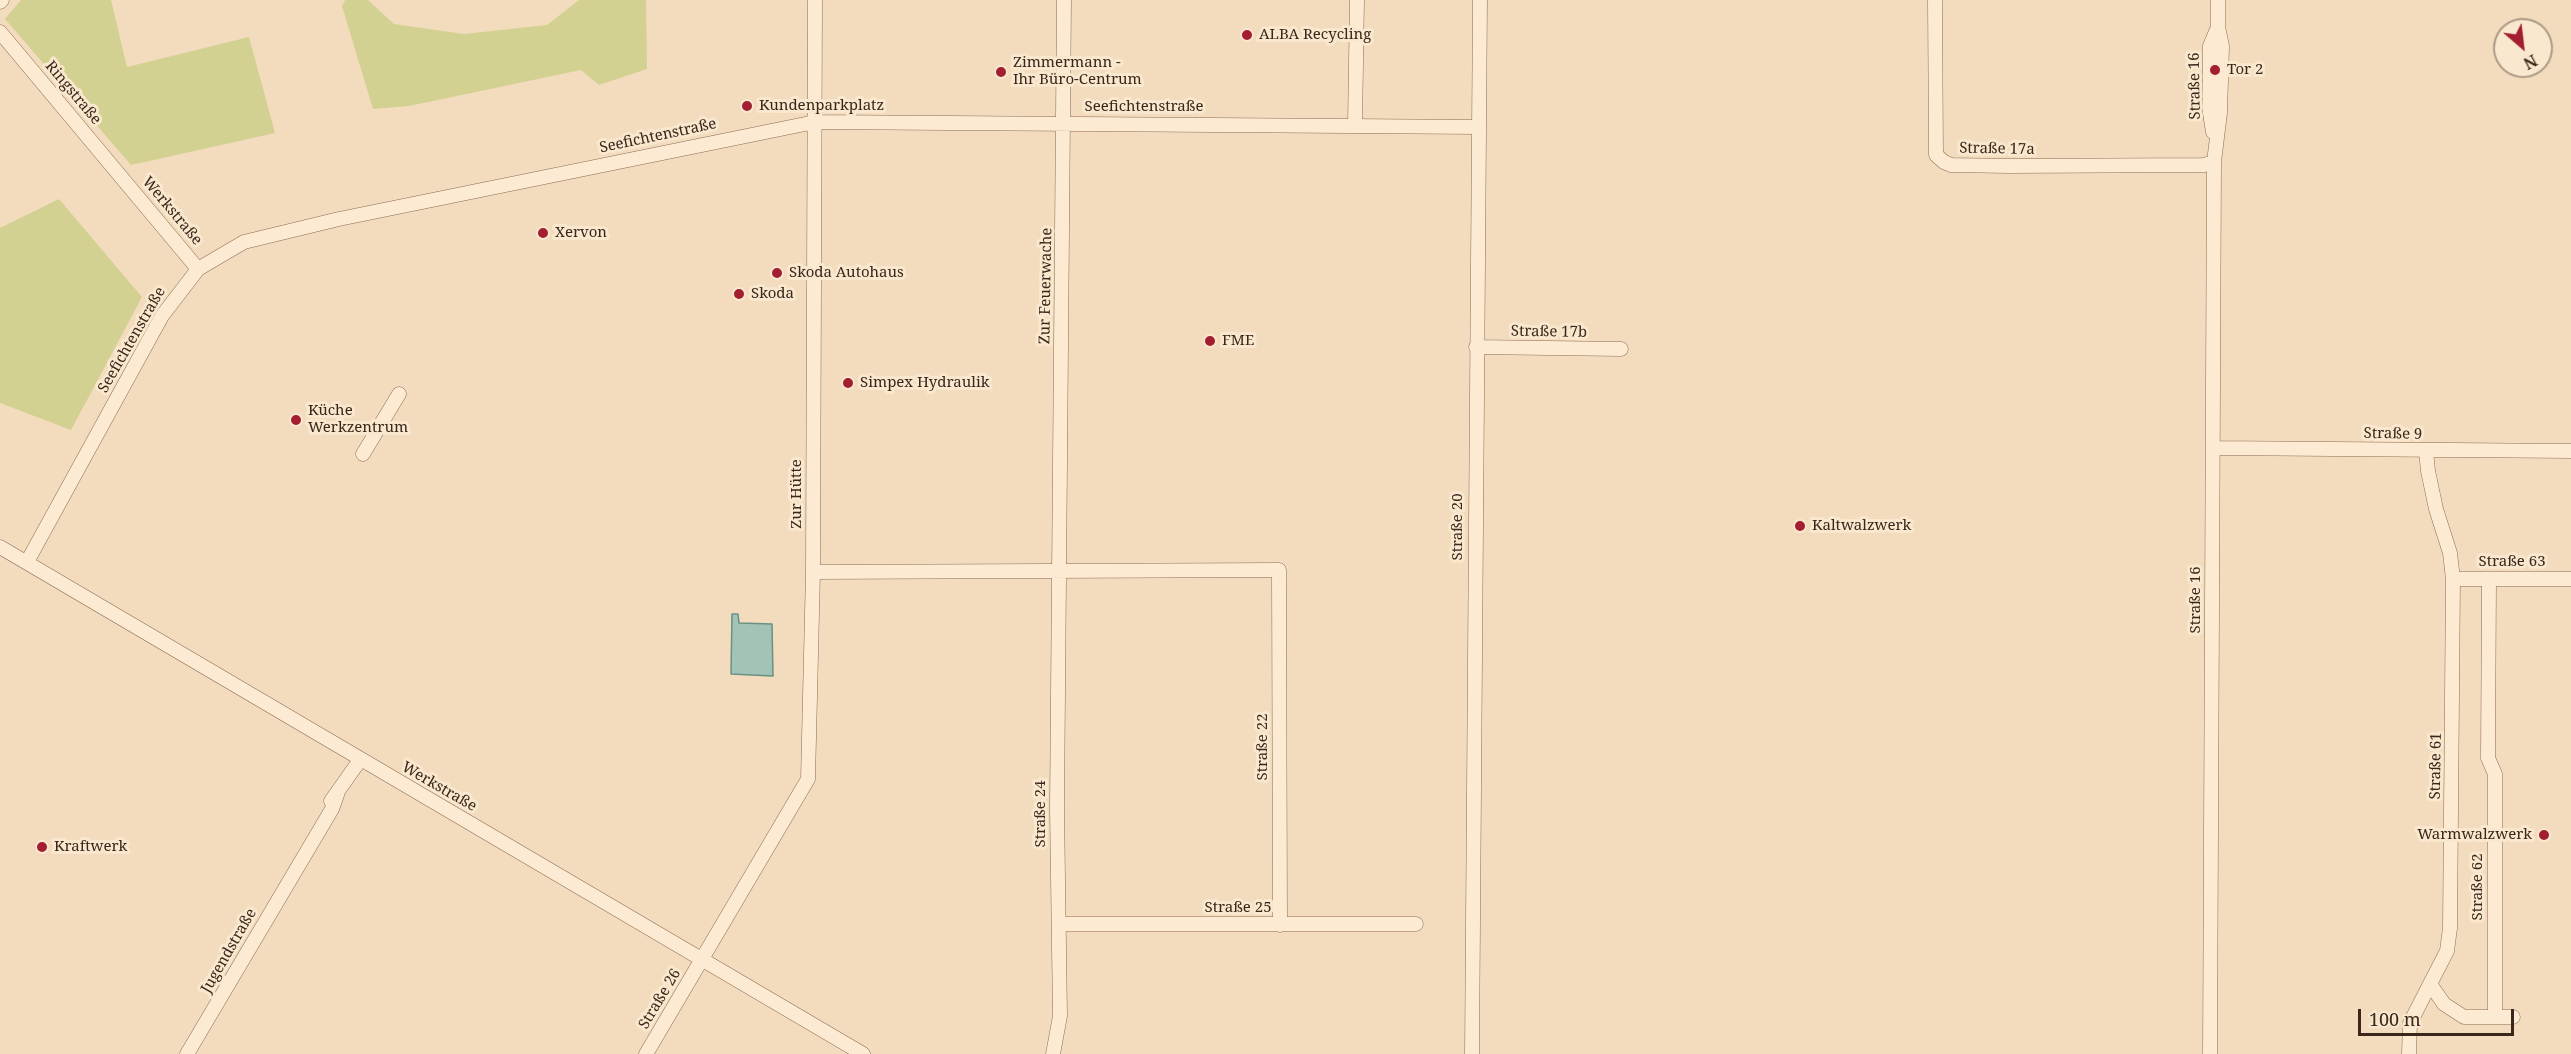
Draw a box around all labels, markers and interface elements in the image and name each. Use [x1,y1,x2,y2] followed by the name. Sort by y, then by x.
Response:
[2493,18,2553,78] north arrow
[1259,26,1371,44] place label: ALBA Recycling
[1240,28,1254,42] marker: ALBA Recycling
[2520,49,2541,75] text: N
[2185,52,2205,120] street label: Straße 16
[1013,54,1142,89] place label: Zimmermann - Ihr Büro-Centrum
[41,58,105,128] street label: Ringstraße
[2227,61,2263,79] place label: Tor 2
[2208,63,2222,77] marker: Tor 2
[994,65,1008,79] marker: Zimmermann - Ihr Büro-Centrum
[759,97,884,115] place label: Kundenparkplatz
[1084,98,1204,116] street label: Seefichtenstraße
[740,99,754,113] marker: Kundenparkplatz
[598,115,718,157] street label: Seefichtenstraße
[1959,139,2035,159] street label: Straße 17a
[138,173,206,249] street label: Werkstraße
[555,224,607,242] place label: Xervon
[536,226,550,240] marker: Xervon
[1036,228,1056,344] street label: Zur Feuerwache
[789,264,904,282] place label: Skoda Autohaus
[770,266,784,280] marker: Skoda Autohaus
[94,284,170,396] street label: Seefichtenstraße
[751,285,794,303] place label: Skoda
[732,287,746,301] marker: Skoda
[1511,322,1587,342] street label: Straße 17b
[1222,332,1254,350] place label: FME
[1203,334,1217,348] marker: FME
[860,374,989,392] place label: Simpex Hydraulik
[841,376,855,390] marker: Simpex Hydraulik
[308,402,408,437] place label: Küche Werkzentrum
[289,413,303,427] marker: Küche Werkzentrum
[2364,424,2422,444] street label: Straße 9
[788,459,806,529] street label: Zur Hütte
[1449,493,1467,561] street label: Straße 20
[1812,517,1911,535] place label: Kaltwalzwerk
[1793,519,1807,533] marker: Kaltwalzwerk
[2478,553,2546,571] street label: Straße 63
[2187,566,2205,634] street label: Straße 16
[1254,713,1272,781] street label: Straße 22
[2426,732,2446,800] street label: Straße 61
[398,758,480,816] street label: Werkstraße
[1032,780,1050,848] street label: Straße 24
[2417,826,2532,844] place label: Warmwalzwerk
[2537,828,2551,842] marker: Warmwalzwerk
[54,838,127,856] place label: Kraftwerk
[35,840,49,854] marker: Kraftwerk
[2469,853,2487,921] street label: Straße 62
[1204,899,1272,917] street label: Straße 25
[197,905,261,997] street label: Jugendstraße
[635,966,685,1032] street label: Straße 26
[2361,997,2517,1035] scale bar
[2369,1007,2421,1031] text: 100 m

